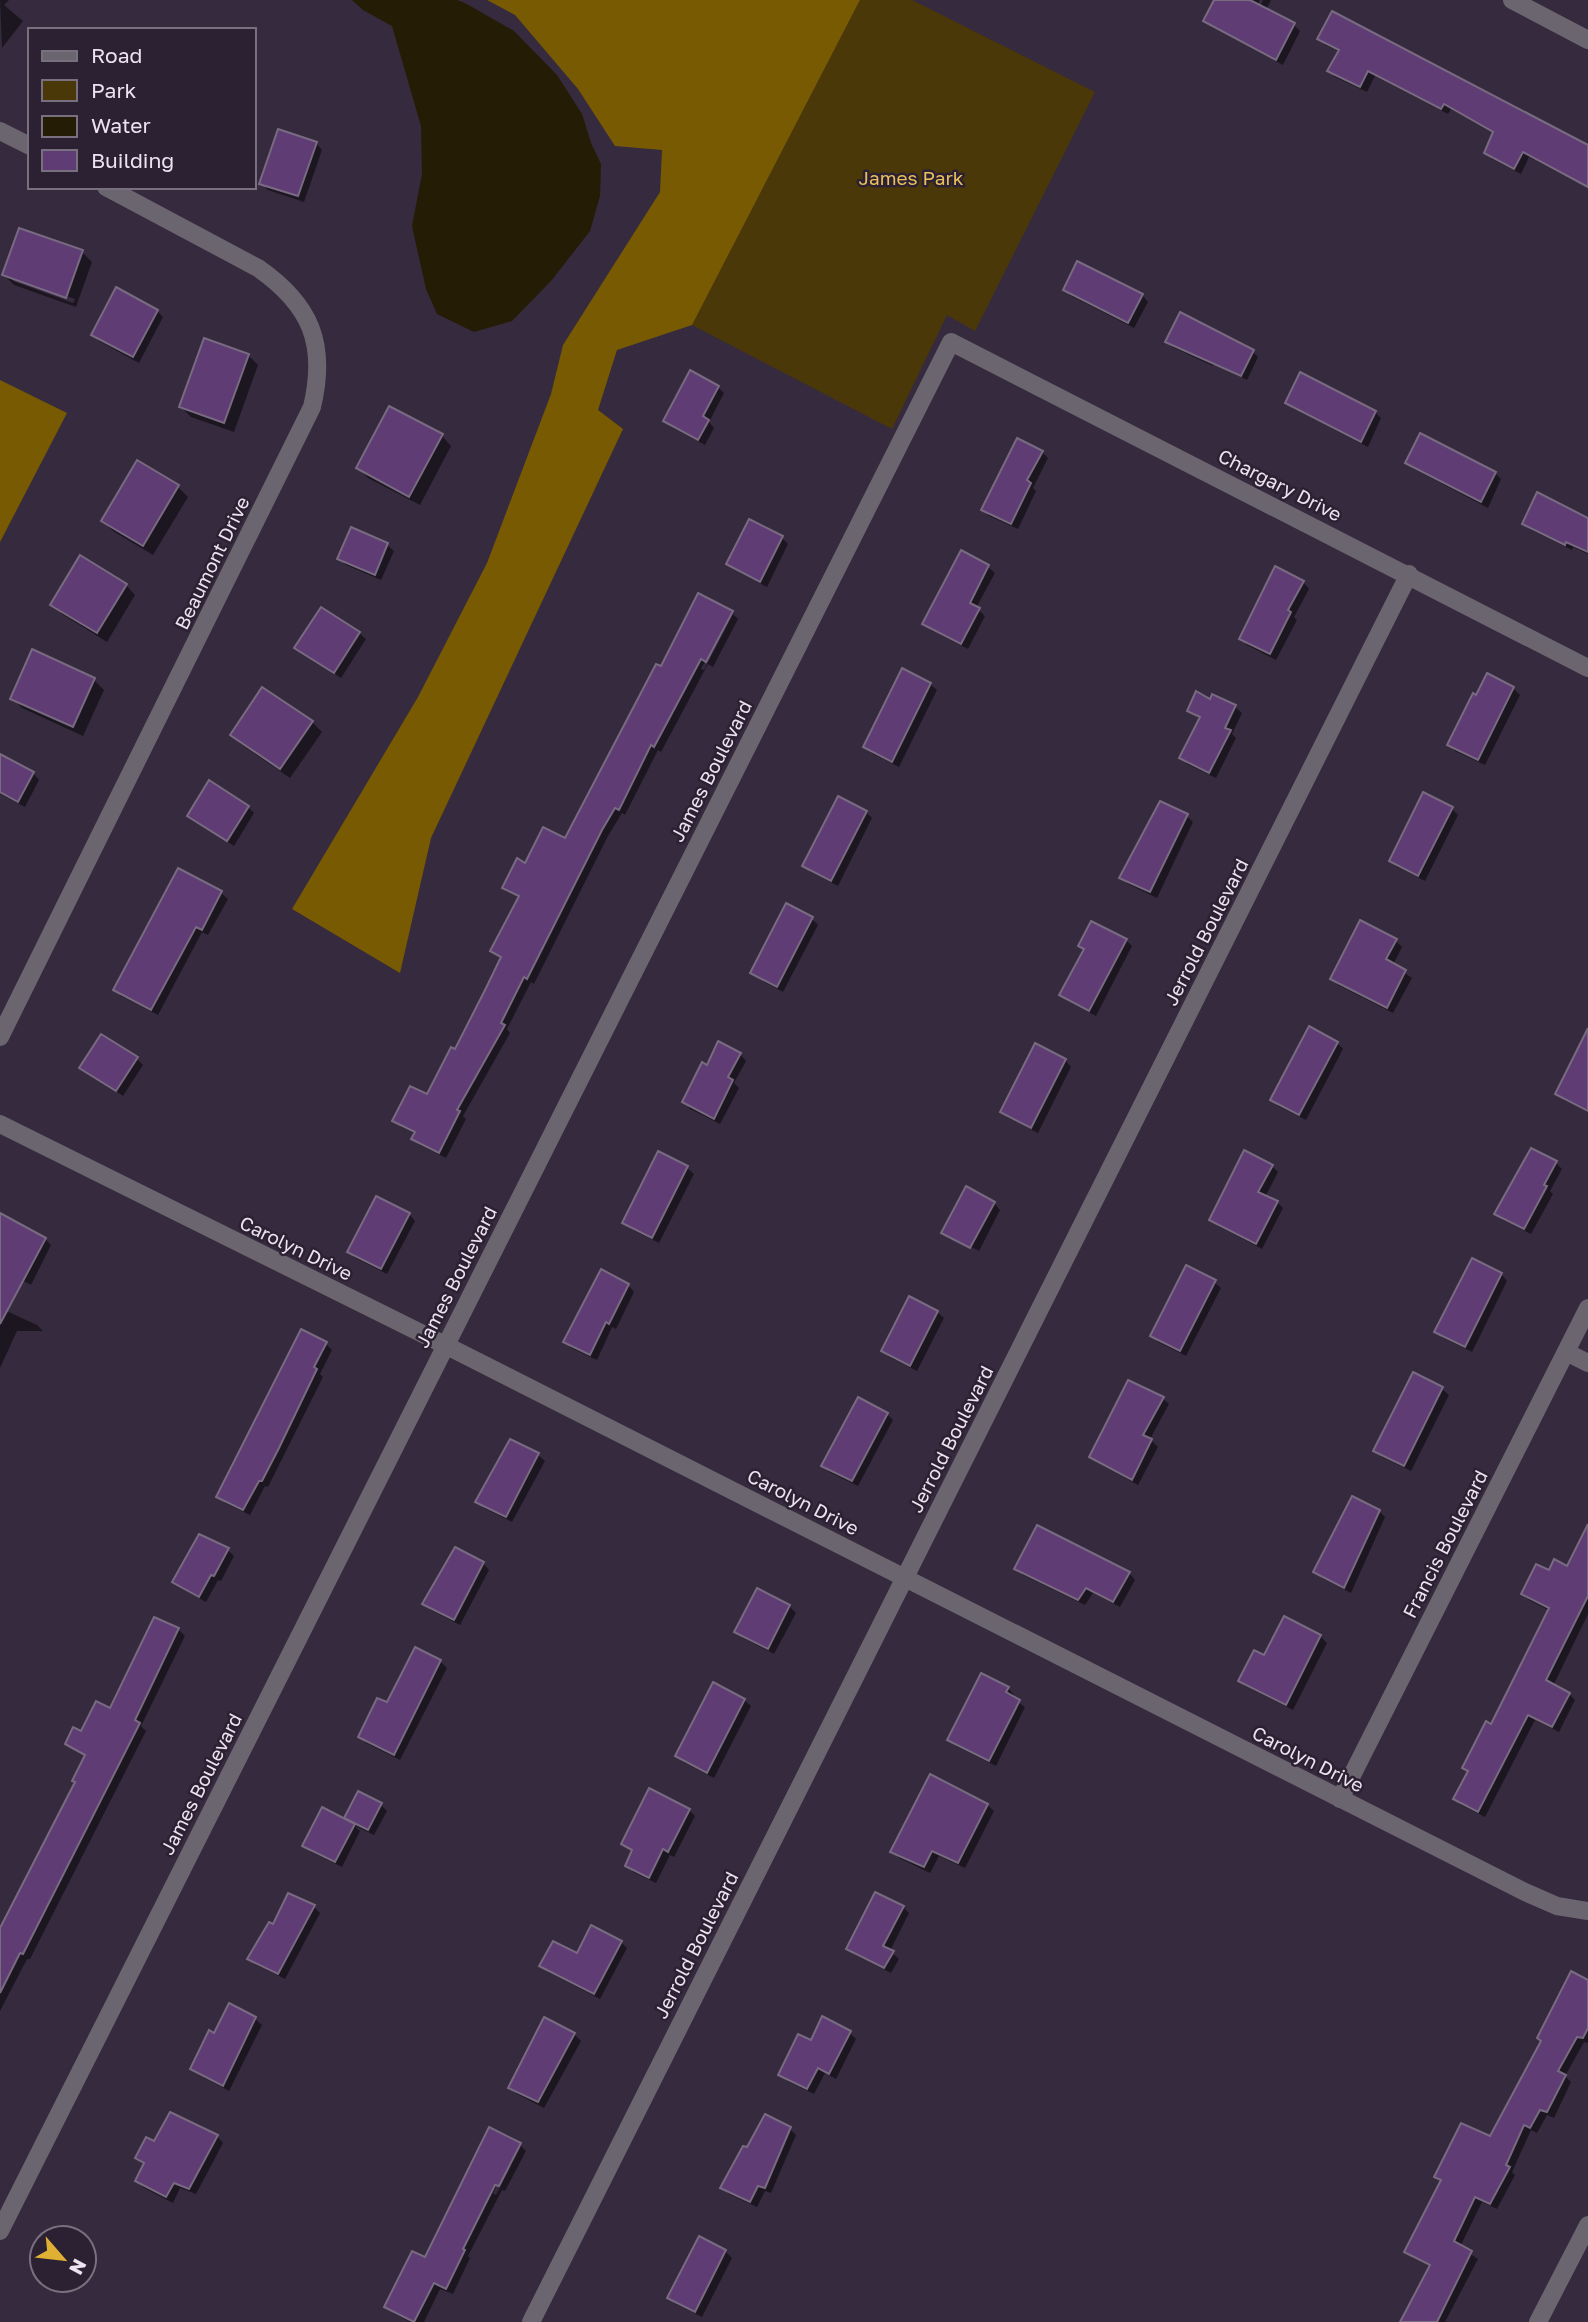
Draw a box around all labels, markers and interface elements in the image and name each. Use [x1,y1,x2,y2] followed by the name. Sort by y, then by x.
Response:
[28,28,256,189] legend
[91,42,142,68] text: Road
[91,77,137,103] text: Park
[91,112,151,138] text: Water
[91,147,174,173] text: Building
[858,166,964,189] park label: James Park
[1215,444,1346,526] street label: Chargary Drive
[169,493,254,633] street label: Beaumont Drive
[665,696,756,845] street label: James Boulevard
[1159,854,1253,1009] street label: Jerrold Boulevard
[410,1202,501,1351] street label: James Boulevard
[236,1210,356,1285] street label: Carolyn Drive
[904,1361,998,1516] street label: Jerrold Boulevard
[744,1464,863,1540] street label: Carolyn Drive
[1397,1466,1492,1622] street label: Francis Boulevard
[155,1709,246,1858] street label: James Boulevard
[1249,1721,1368,1797] street label: Carolyn Drive
[649,1867,743,2022] street label: Jerrold Boulevard
[28,2224,98,2294] north arrow
[65,2255,92,2279] text: N

